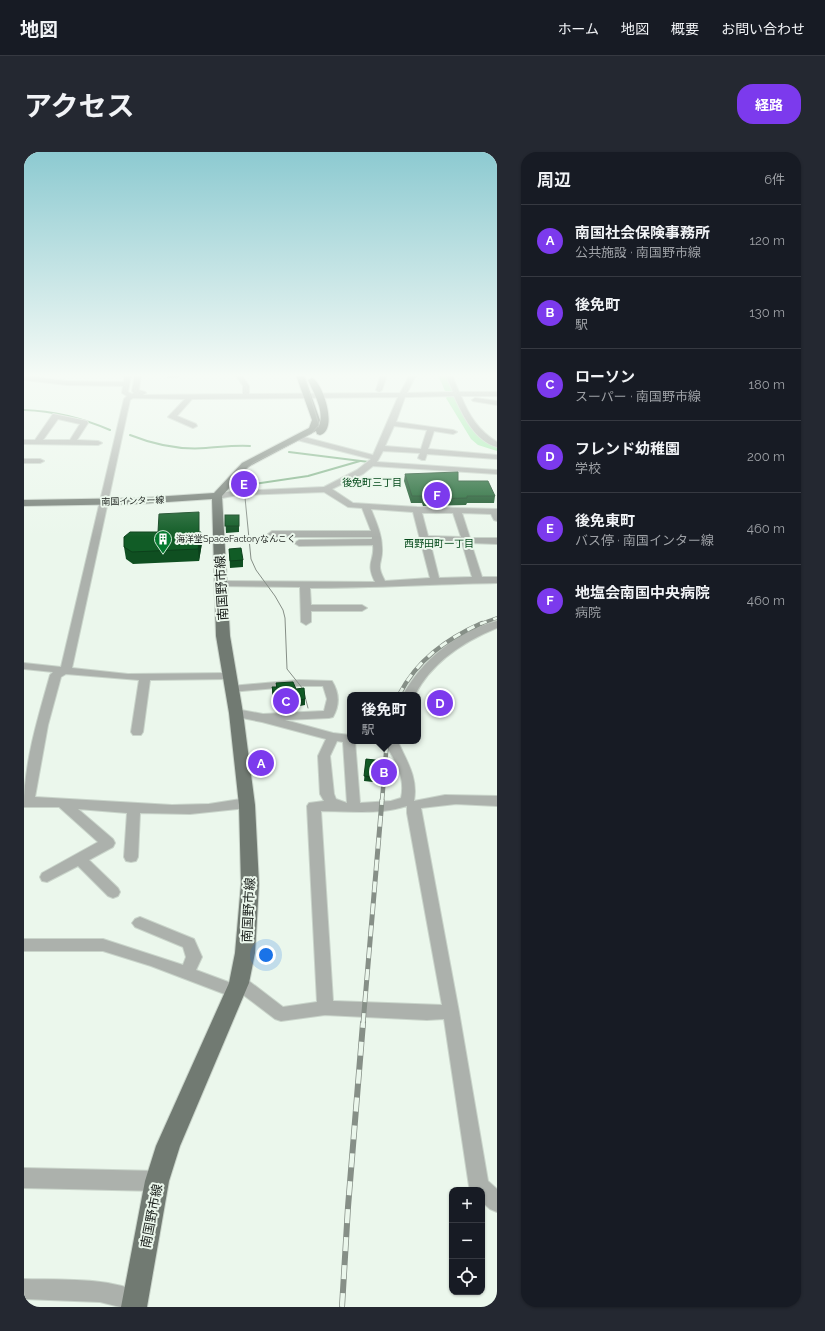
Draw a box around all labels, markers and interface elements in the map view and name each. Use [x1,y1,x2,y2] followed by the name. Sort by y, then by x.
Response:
[20,18,58,40] text: 地図
[557,21,599,37] text: ホーム
[621,21,649,37] text: 地図
[671,21,699,37] text: 概要
[721,21,805,37] text: お問い合わせ
[737,84,801,124] button: 経路
[24,90,135,123] text: アクセス
[537,170,571,190] text: 周辺
[764,172,785,187] text: 6件
[575,224,710,242] text: 南国社会保険事務所
[546,233,554,248] text: A
[749,233,785,248] text: 120 m
[575,245,701,260] text: 公共施設 · 南国野市線
[575,296,620,314] text: 後免町
[546,305,554,320] text: B
[749,305,785,320] text: 130 m
[575,317,588,332] text: 駅
[575,368,635,386] text: ローソン
[546,377,554,392] text: C
[749,377,785,392] text: 180 m
[575,389,701,404] text: スーパー · 南国野市線
[575,440,680,458] text: フレンド幼稚園
[545,449,555,464] text: D
[747,449,785,464] text: 200 m
[575,461,601,476] text: 学校
[231,469,257,499] pin: E
[342,477,402,488] district label: 後免町三丁目
[424,480,450,510] pin: F
[101,495,166,507] street label: 南国インター線
[575,512,635,530] text: 後免東町
[546,521,554,536] text: E
[747,521,785,536] text: 460 m
[153,529,173,554] building icon: 海洋堂SpaceFactoryなんこく
[575,533,714,548] text: バス停 · 南国インター線
[176,534,296,544] place label: 海洋堂SpaceFactoryなんこく
[404,538,474,549] district label: 西野田町一丁目
[212,555,231,621] street label: 南国野市線
[575,584,710,602] text: 地塩会南国中央病院
[546,593,554,608] text: F
[747,593,785,608] text: 460 m
[575,605,601,620] text: 病院
[273,686,299,716] pin: C
[427,688,453,718] pin: D
[347,692,421,744] popup
[361,701,407,719] text: 後免町
[361,722,375,737] text: 駅
[248,748,274,778] pin: A
[371,757,397,787] pin: B
[239,877,258,943] street label: 南国野市線
[256,945,276,965] your location
[138,1183,165,1249] street label: 南国野市線
[449,1187,485,1295] map controls
[449,1187,485,1223] button: +
[449,1223,485,1259] button: −
[449,1259,485,1295] button: locate

